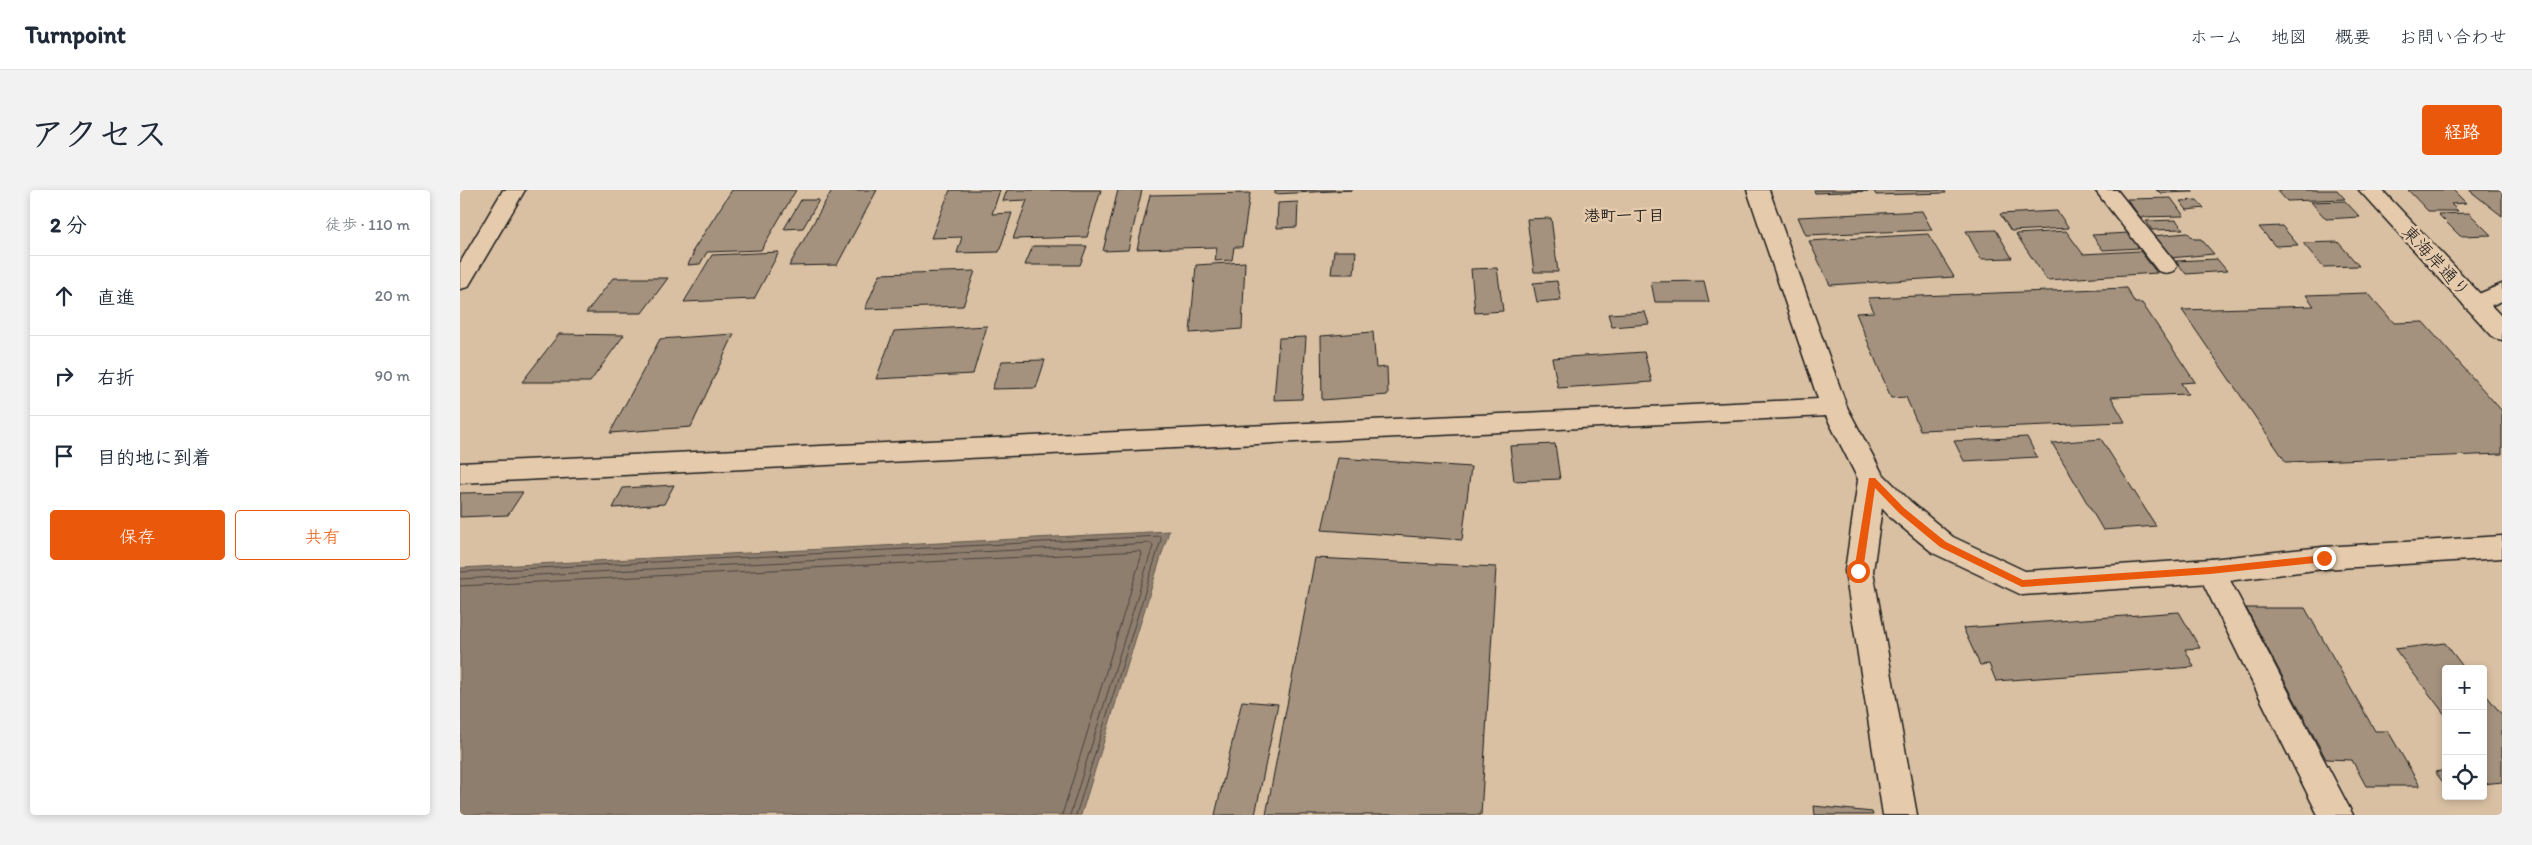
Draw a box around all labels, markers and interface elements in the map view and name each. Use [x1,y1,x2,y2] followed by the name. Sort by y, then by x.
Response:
[25,20,126,49] text: Turnpoint
[2190,26,2243,48] text: ホーム
[2271,26,2307,48] text: 地図
[2335,26,2371,48] text: 概要
[2399,26,2507,48] text: お問い合わせ
[2422,105,2502,155] button: 経路
[30,113,168,155] text: アクセス
[1584,206,1664,225] district label: 港町一丁目
[50,212,87,237] text: 2 分
[325,215,410,234] text: 徒歩 · 110 m
[2397,221,2475,301] street label: 東海岸通り
[50,282,78,310] icon: ahead
[97,286,135,309] text: 直進
[375,286,410,305] text: 20 m
[50,362,78,390] icon: right
[97,366,135,389] text: 右折
[375,366,410,385] text: 90 m
[50,442,78,470] icon: arrive
[97,446,211,469] text: 目的地に到着
[50,510,225,560] button: 保存
[235,510,410,560] button: 共有
[2313,547,2336,570] route end
[1847,560,1870,583] route start
[2442,665,2487,800] map controls
[2442,665,2487,710] button: +
[2442,710,2487,755] button: −
[2442,755,2487,800] button: locate

